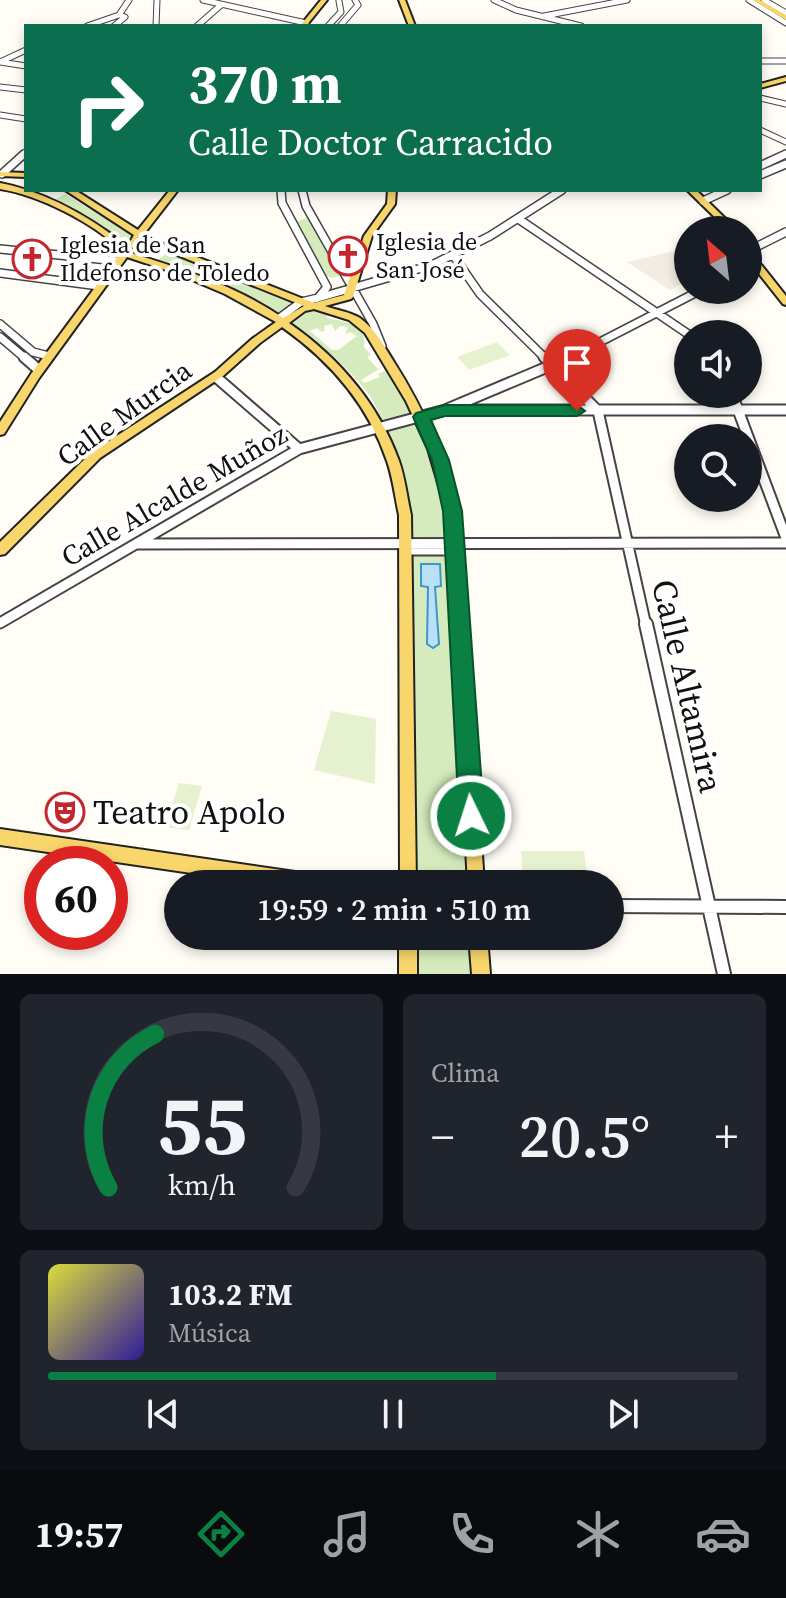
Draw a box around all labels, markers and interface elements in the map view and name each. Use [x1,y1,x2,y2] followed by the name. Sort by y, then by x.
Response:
[188,45,342,122] text: 370 m
[56,56,160,160] icon: right
[188,118,553,167] text: Calle Doctor Carracido
[674,216,762,304] north arrow
[674,216,762,512] map controls
[376,225,477,286] place label: Iglesia de San José
[60,228,270,289] place label: Iglesia de San Ildefonso de Toledo
[327,235,369,277] church icon: Iglesia de San José
[11,238,53,280] church icon: Iglesia de San Ildefonso de Toledo
[674,320,762,408] button: sound
[543,329,611,411] pin
[555,341,599,385] icon: arrive
[49,351,200,475] street label: Calle Murcia
[54,415,294,575] street label: Calle Alcalde Muñoz
[674,424,762,512] button: search
[641,575,735,798] street label: Calle Altamira
[429,774,513,858] position arrow
[93,789,286,835] place label: Teatro Apolo
[44,791,86,833] theatre icon: Teatro Apolo
[24,846,128,950] speed limit sign: 60
[257,889,531,930] text: 19:59 · 2 min · 510 m
[431,1055,500,1091] text: Clima
[156,1068,247,1182] text: 55
[519,1095,650,1177] text: 20.5°
[431,1106,454,1167] text: −
[715,1106,738,1167] text: +
[167,1165,236,1205] text: km/h
[168,1274,293,1315] text: 103.2 FM
[168,1315,251,1351] text: Música
[141,1392,185,1436] icon: previous
[371,1392,415,1436] icon: pause
[601,1392,645,1436] icon: next
[193,1506,249,1562] icon: directions
[319,1506,375,1562] icon: music
[444,1506,500,1562] icon: phone
[570,1506,626,1562] icon: climate
[695,1506,751,1562] icon: car
[35,1510,124,1559] text: 19:57

